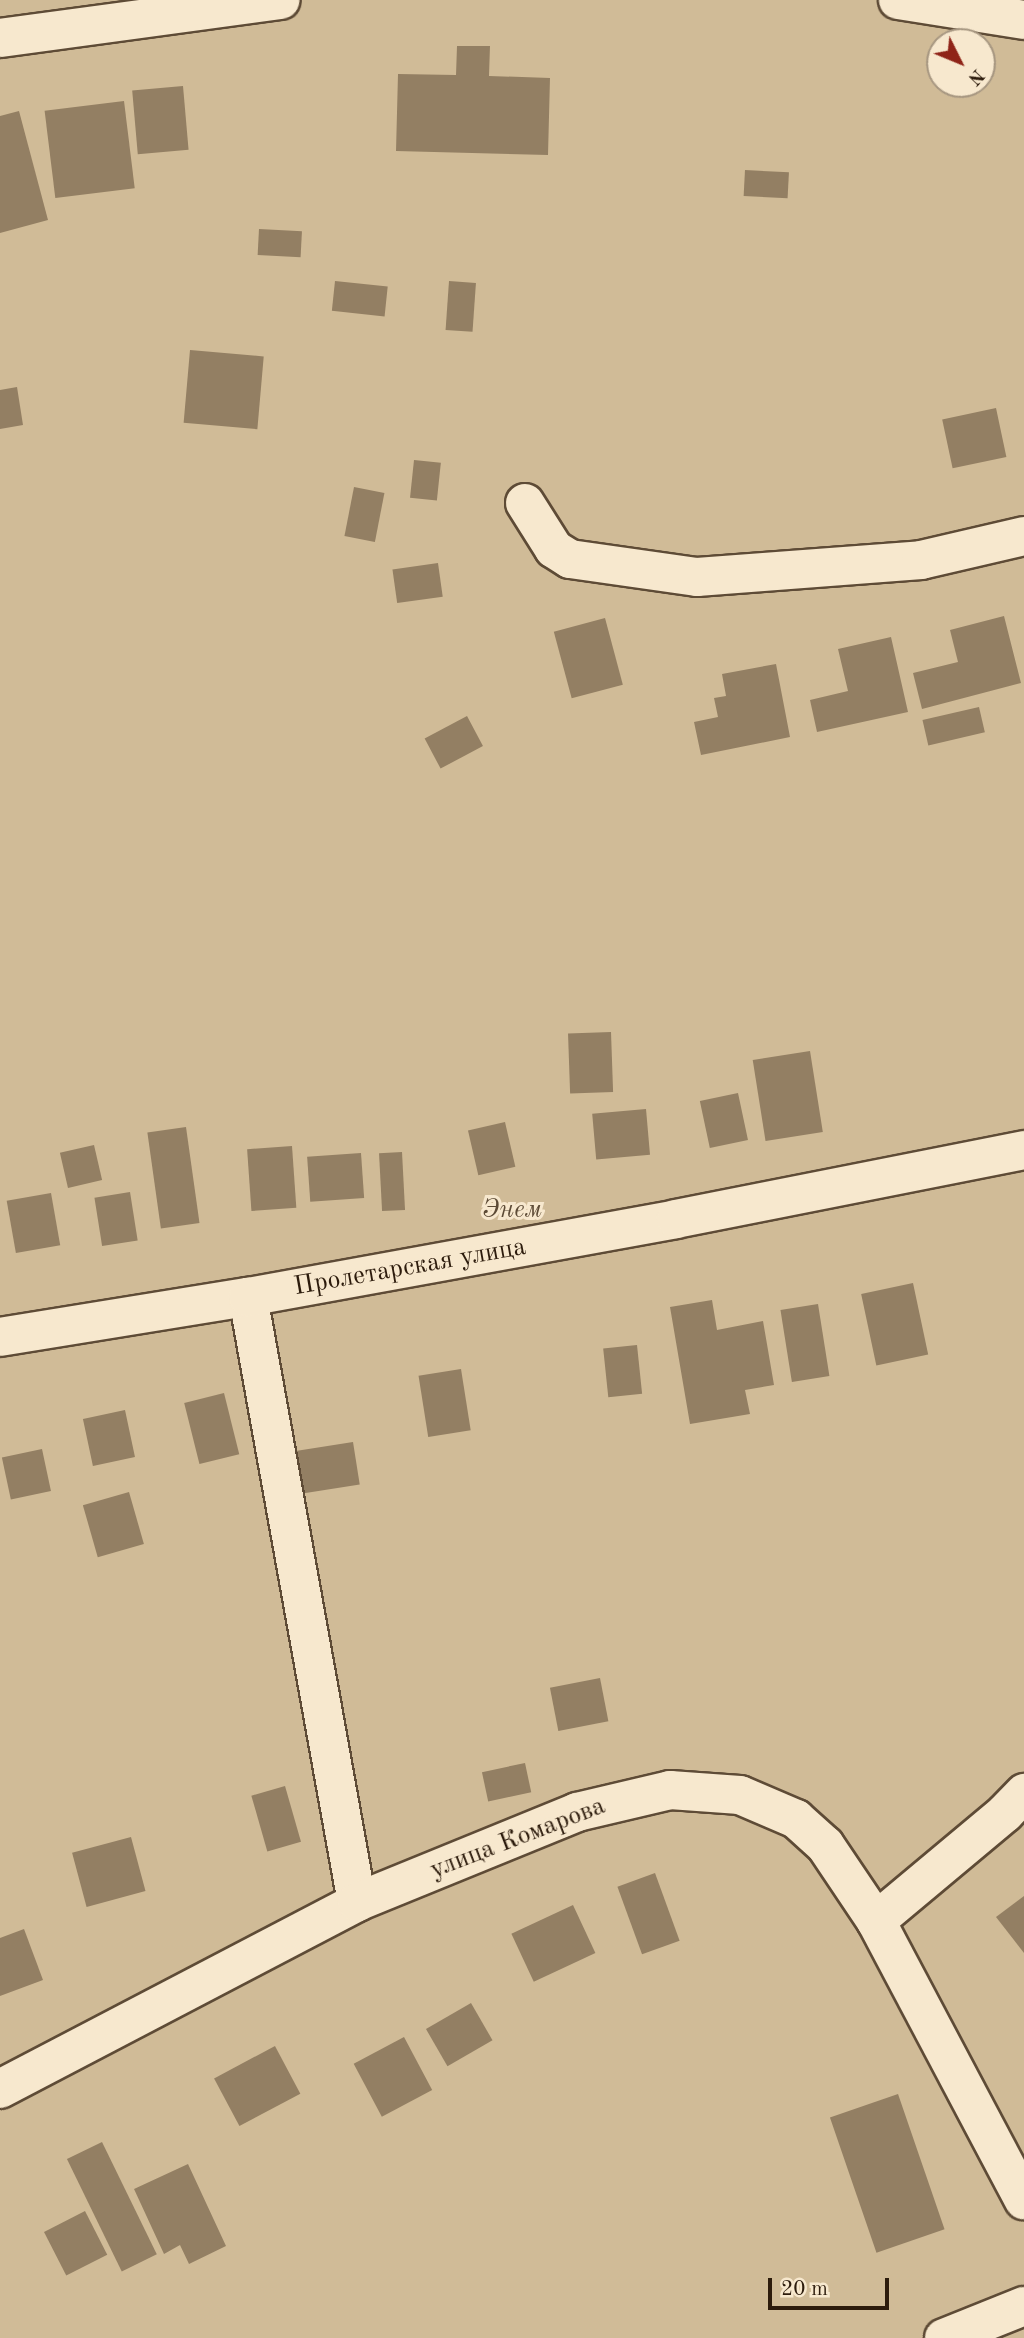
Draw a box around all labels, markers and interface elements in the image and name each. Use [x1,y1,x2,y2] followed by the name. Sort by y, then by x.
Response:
[926,28,996,98] north arrow
[963,65,987,88] text: N
[482,1195,542,1227] park label: Энем
[292,1232,528,1304] street label: Пролетарская улица
[426,1791,610,1887] street label: улица Комарова
[772,2264,893,2308] scale bar
[781,2279,828,2300] text: 20 m

